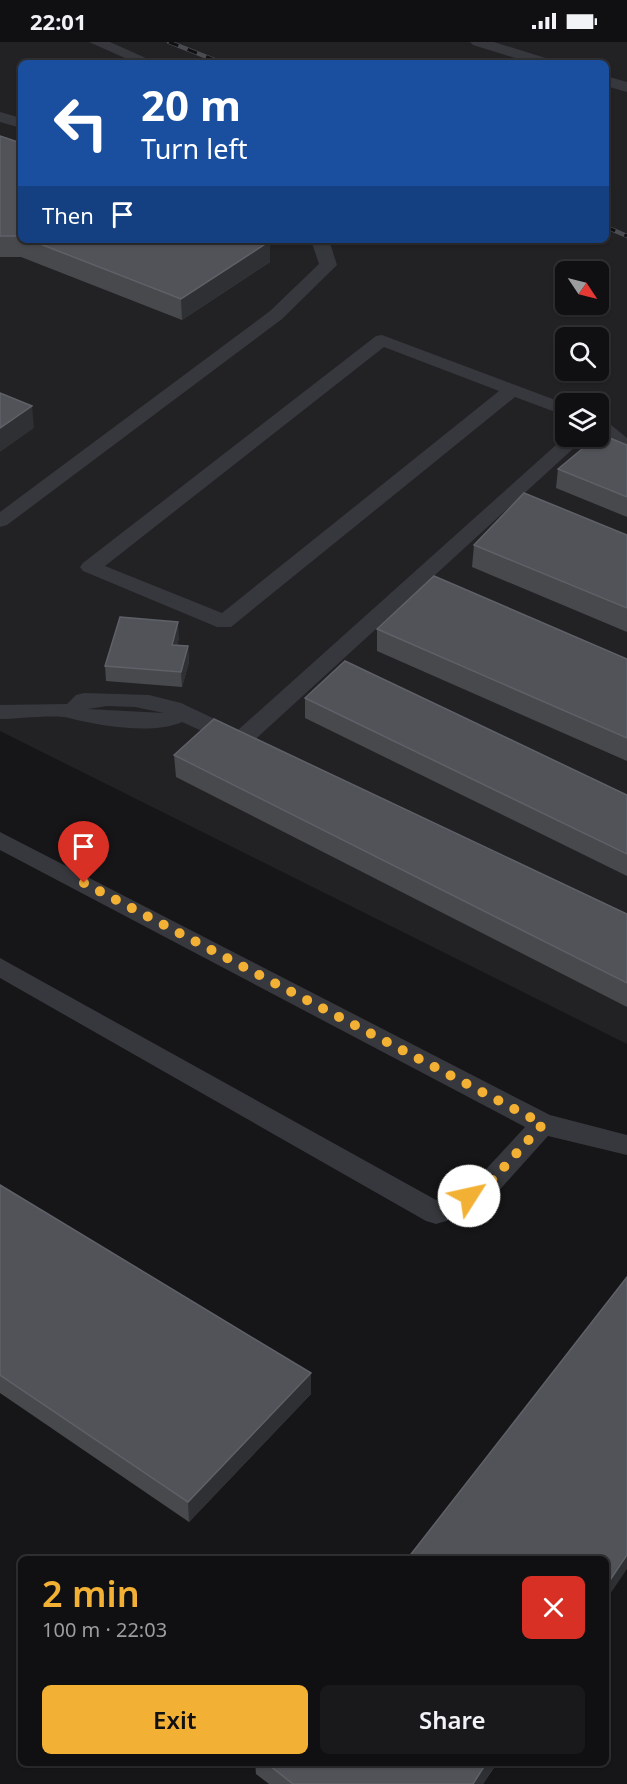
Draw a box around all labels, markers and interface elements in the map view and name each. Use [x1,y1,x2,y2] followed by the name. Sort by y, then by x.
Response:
[30,6,87,36] text: 22:01
[141,76,241,133] text: 20 m
[42,84,120,162] icon: left
[141,130,247,167] text: Turn left
[106,198,139,231] icon: arrive
[42,200,94,230] text: Then
[555,261,609,315] north arrow
[555,261,609,447] map controls
[555,327,609,381] button: search
[555,393,609,447] button: layers
[58,821,109,883] pin
[67,830,100,863] icon: arrive
[437,1164,501,1228] position arrow
[42,1569,140,1618] text: 2 min
[522,1576,585,1639] button: close
[42,1616,167,1643] text: 100 m · 22:03
[42,1685,308,1754] button: Exit
[320,1685,585,1754] button: Share

